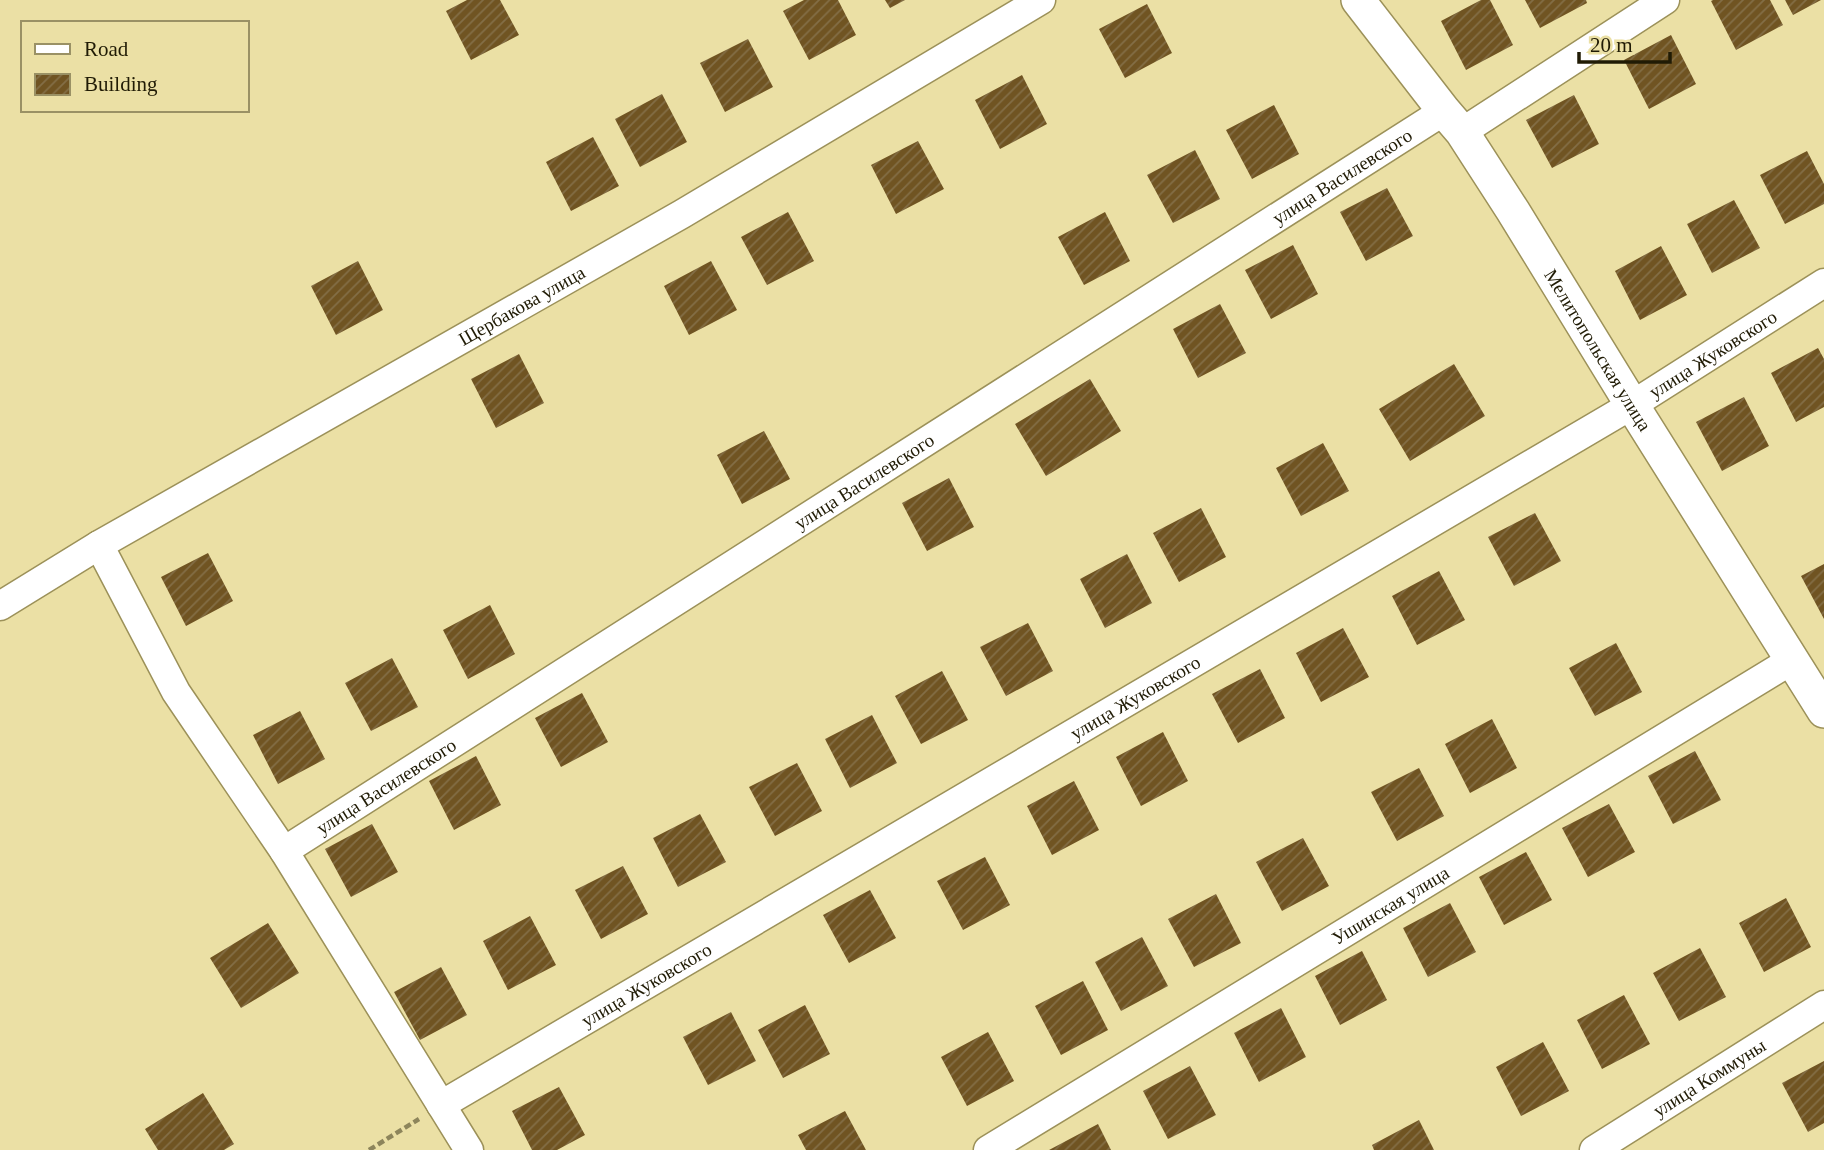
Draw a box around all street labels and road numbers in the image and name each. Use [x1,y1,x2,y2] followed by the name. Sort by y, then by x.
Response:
[1269,124,1416,229] street label: улица Василевского
[455,261,589,350] street label: Щербакова улица
[1540,265,1656,435] street label: Мелитопольская улица
[1645,306,1781,402] street label: улица Жуковского
[791,429,938,534] street label: улица Василевского
[1067,651,1204,744] street label: улица Жуковского
[313,734,460,839] street label: улица Василевского
[1328,861,1453,949] street label: Ушинская улица
[578,939,715,1031] street label: улица Жуковского
[1649,1034,1770,1121] street label: улица Коммуны

